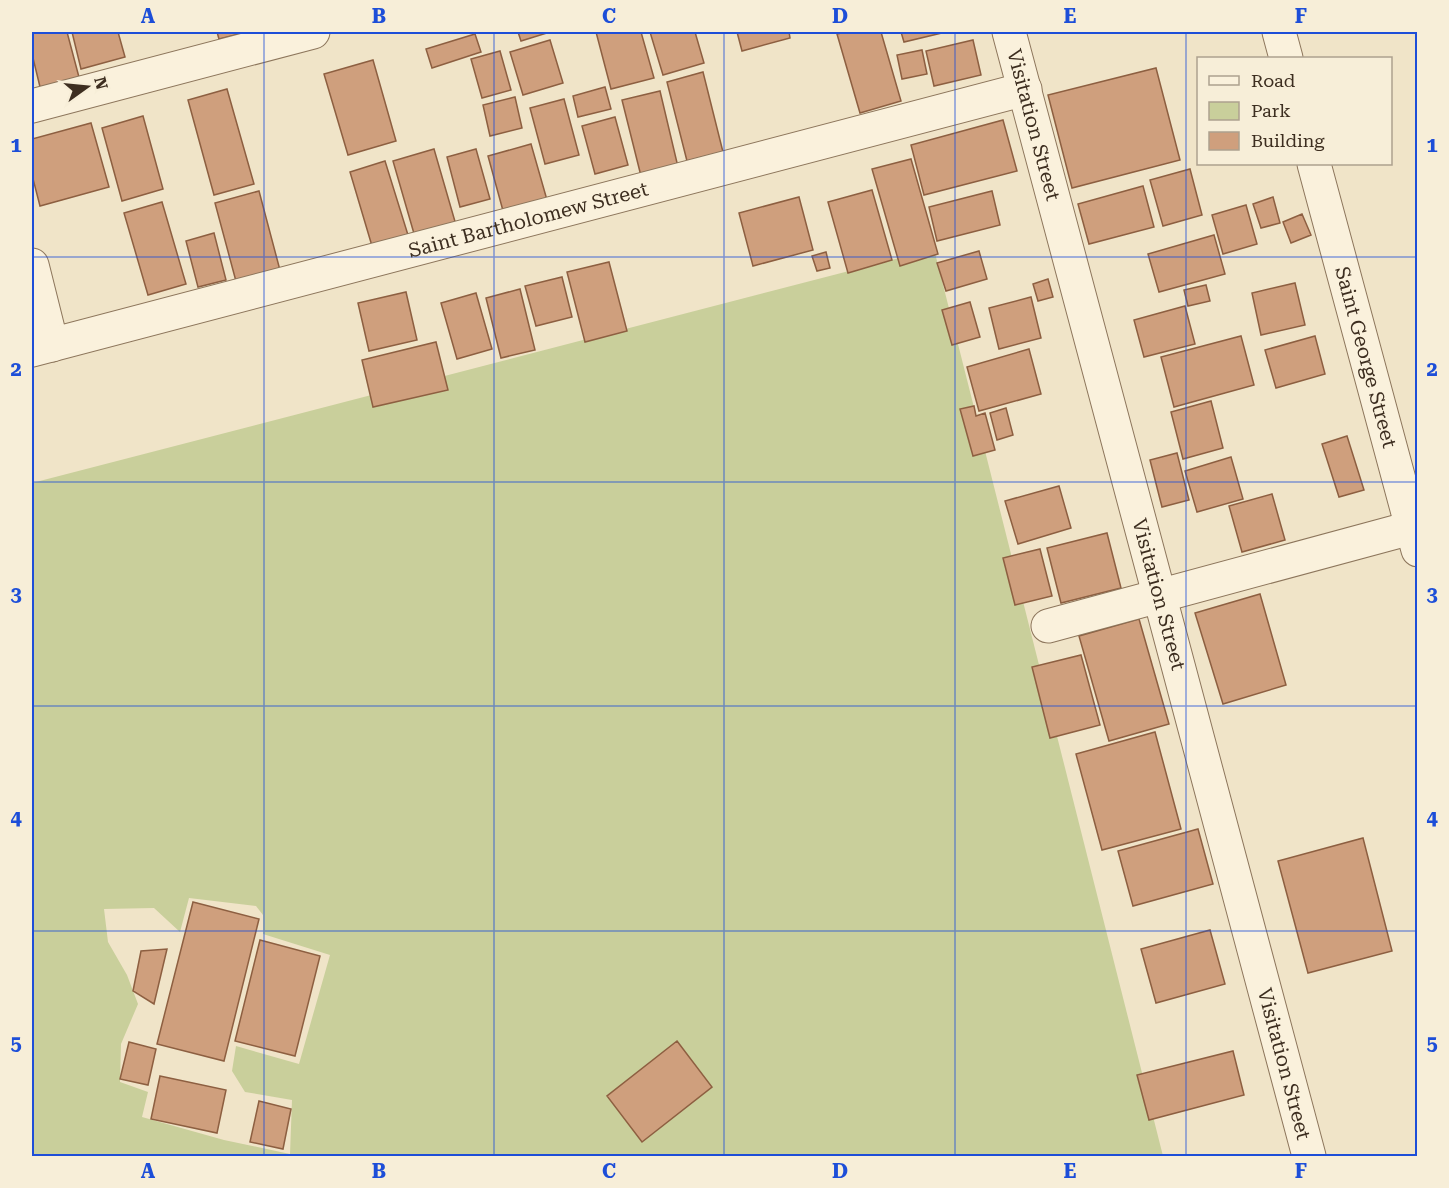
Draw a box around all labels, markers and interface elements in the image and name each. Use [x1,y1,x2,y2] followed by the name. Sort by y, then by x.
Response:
[141,4,156,28] text: A
[372,4,386,28] text: B
[602,4,616,28] text: C
[832,4,848,28] text: D
[1064,4,1077,28] text: E
[1295,4,1307,28] text: F
[1002,46,1066,204] street label: Visitation Street
[57,57,117,117] north arrow
[1197,57,1392,165] legend
[1251,70,1296,91] text: Road
[90,75,112,92] text: N
[1251,100,1291,121] text: Park
[1251,130,1325,151] text: Building
[10,133,22,157] text: 1
[1426,133,1438,157] text: 1
[406,176,651,263] street label: Saint Bartholomew Street
[1330,264,1402,451] street label: Saint George Street
[10,357,22,381] text: 2
[1426,357,1438,381] text: 2
[1127,516,1191,673] street label: Visitation Street
[10,582,22,606] text: 3
[1426,582,1438,606] text: 3
[10,806,22,830] text: 4
[1426,806,1438,830] text: 4
[1253,985,1316,1143] street label: Visitation Street
[10,1031,22,1055] text: 5
[1426,1031,1438,1055] text: 5
[141,1159,156,1183] text: A
[372,1159,386,1183] text: B
[602,1159,616,1183] text: C
[832,1159,848,1183] text: D
[1064,1159,1077,1183] text: E
[1295,1159,1307,1183] text: F

